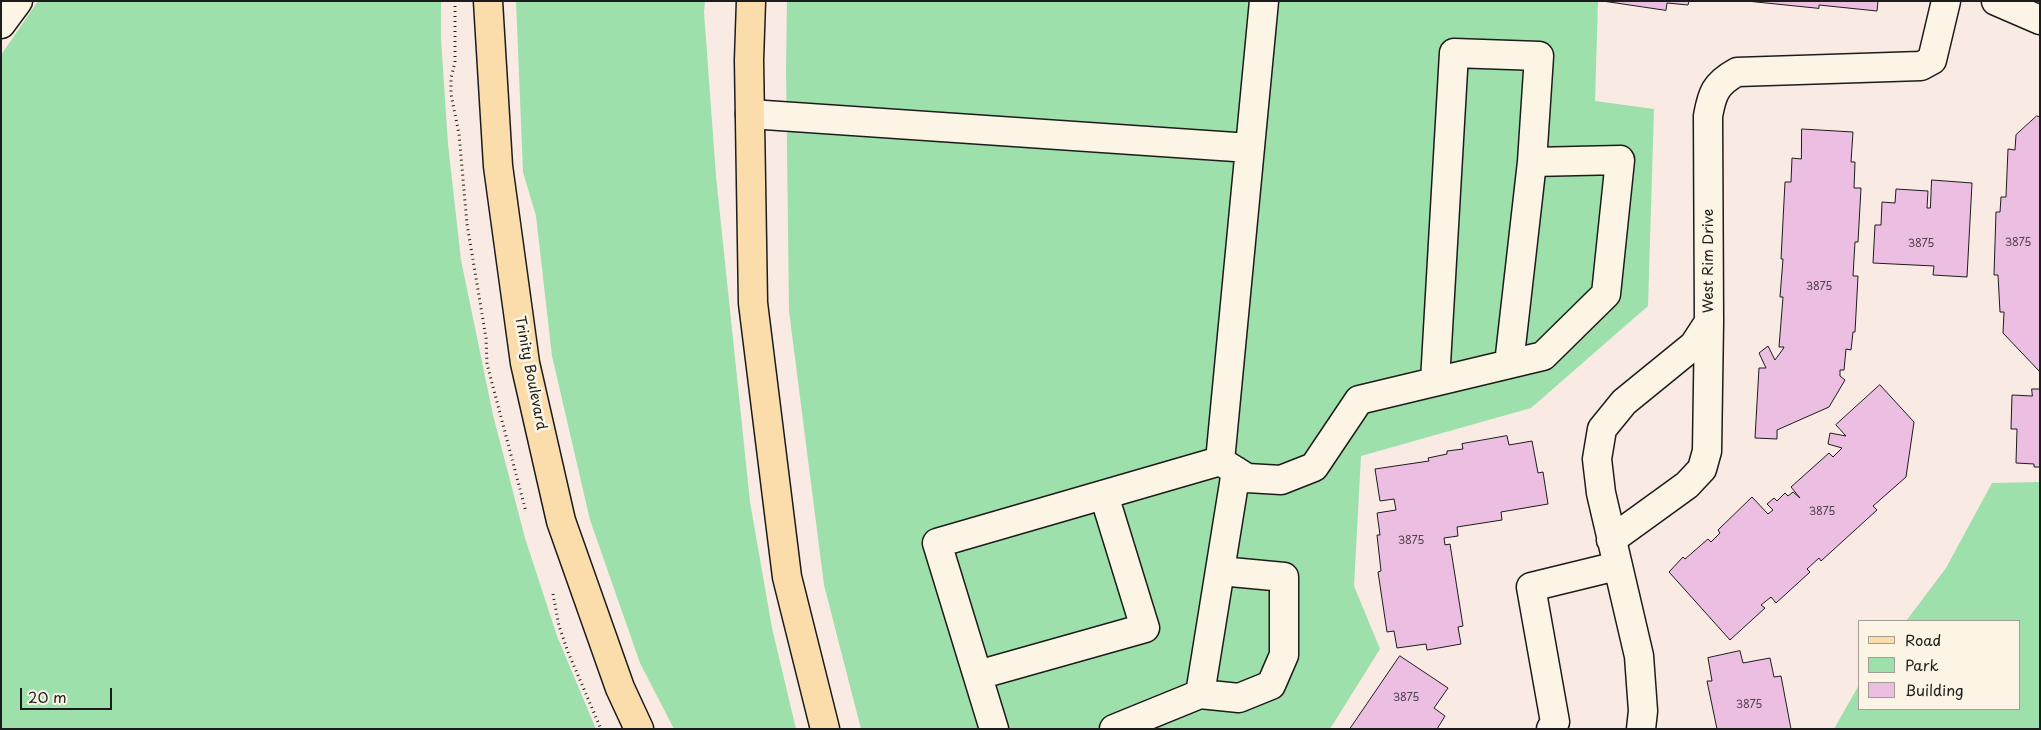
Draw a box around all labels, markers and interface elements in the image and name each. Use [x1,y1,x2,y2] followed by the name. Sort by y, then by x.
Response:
[1701,209,1717,313] street label: West Rim Drive
[2005,236,2031,250] house number: 3875
[1908,237,1934,251] house number: 3875
[1806,280,1832,294] house number: 3875
[511,315,549,431] street label: Trinity Boulevard
[1809,505,1835,519] house number: 3875
[1398,534,1424,548] house number: 3875
[1858,620,2021,710] legend
[1905,628,1941,651] text: Road
[1905,653,1939,676] text: Park
[22,678,115,710] scale bar
[1905,678,1964,701] text: Building
[28,685,67,708] text: 20 m
[1393,691,1419,705] house number: 3875
[1736,698,1762,712] house number: 3875

